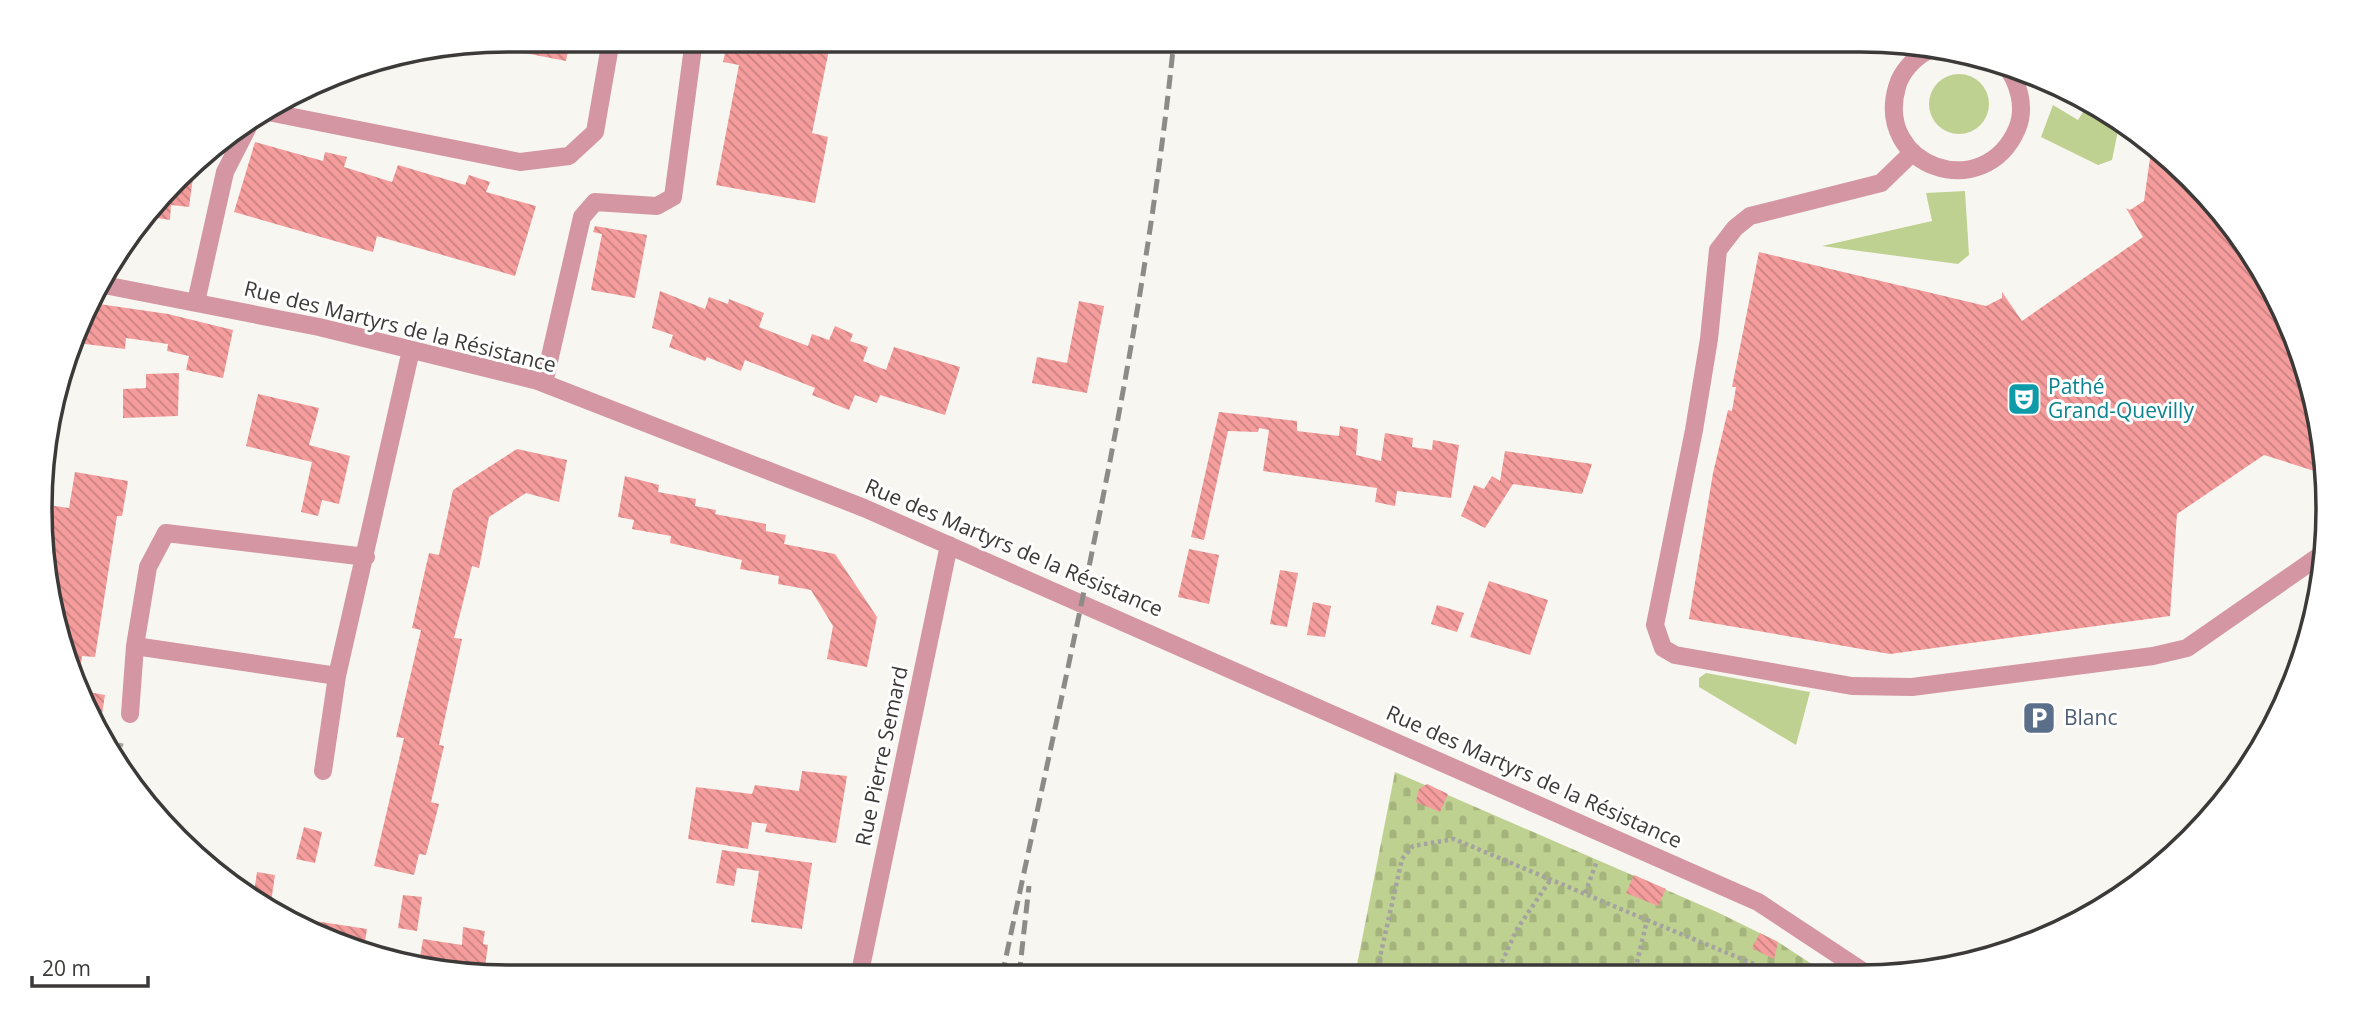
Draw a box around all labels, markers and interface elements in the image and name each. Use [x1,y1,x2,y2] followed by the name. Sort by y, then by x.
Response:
[241,274,559,378] street label: Rue des Martyrs de la Résistance
[2048,372,2194,424] place label: Pathé Grand-Quevilly
[2005,380,2043,418] theatre icon: Pathé Grand-Quevilly
[861,472,1168,623] street label: Rue des Martyrs de la Résistance
[848,663,914,848] street label: Rue Pierre Semard
[1382,698,1687,854] street label: Rue des Martyrs de la Résistance
[2020,699,2058,737] parking icon: Blanc
[2064,703,2117,731] place label: Blanc
[32,944,147,988] scale bar
[42,954,91,982] text: 20 m

